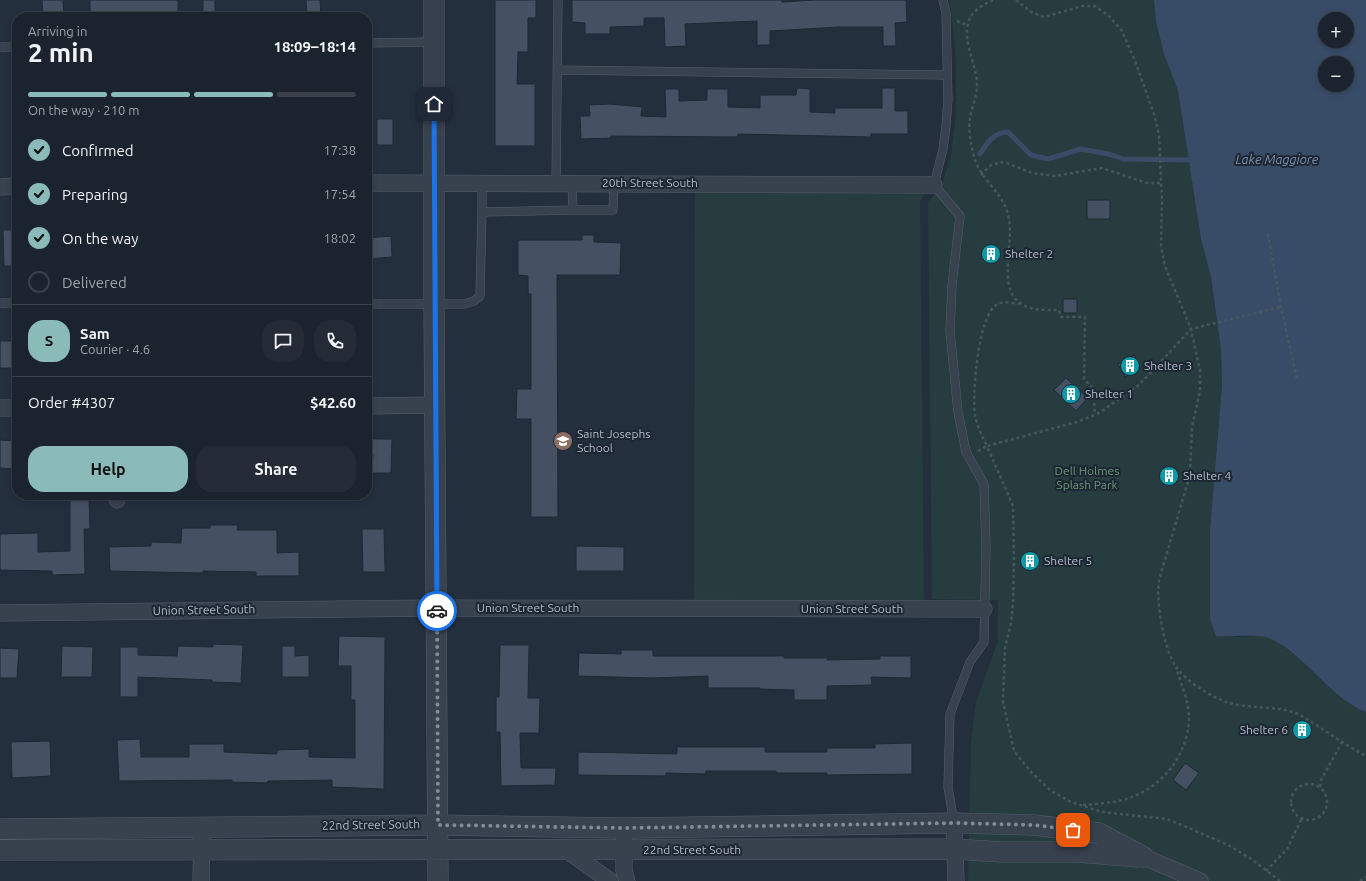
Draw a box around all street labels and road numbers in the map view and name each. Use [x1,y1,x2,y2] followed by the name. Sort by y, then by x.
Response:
[602,176,698,189] street label: 20th Street South
[477,601,579,614] street label: Union Street South
[153,602,255,617] street label: Union Street South
[801,602,903,615] street label: Union Street South
[322,817,420,832] street label: 22nd Street South
[643,843,741,856] street label: 22nd Street South

